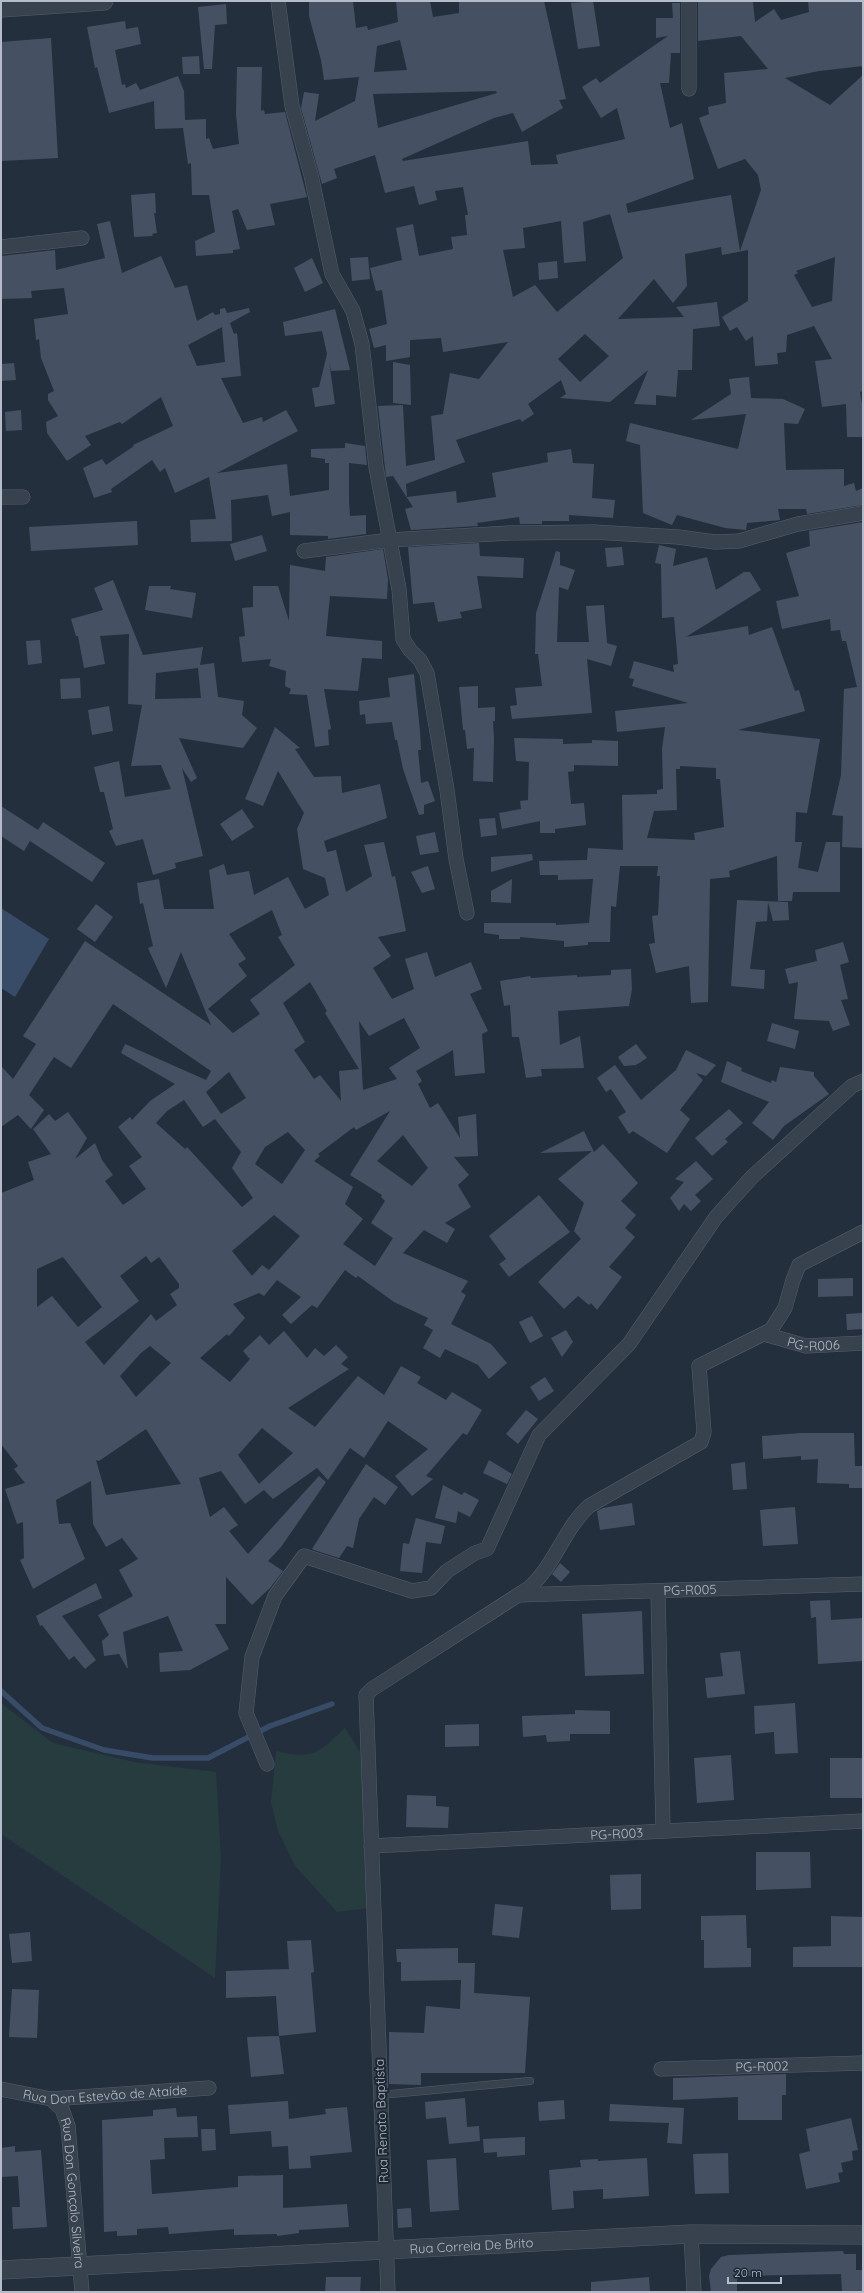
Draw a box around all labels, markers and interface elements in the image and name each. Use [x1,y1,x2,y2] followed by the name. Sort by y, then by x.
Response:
[785,1333,840,1354] street label: PG-R006
[663,1581,717,1598] street label: PG-R005
[590,1824,644,1843] street label: PG-R003
[735,2057,789,2075] street label: PG-R002
[371,2059,391,2183] street label: Rua Renato Baptista
[22,2082,188,2107] street label: Rua Don Estevão de Ataíde
[58,2115,88,2269] street label: Rua Don Gonçalo Silveira
[409,2234,534,2257] street label: Rua Correia De Brito
[728,2259,781,2285] scale bar
[734,2265,762,2280] text: 20 m

